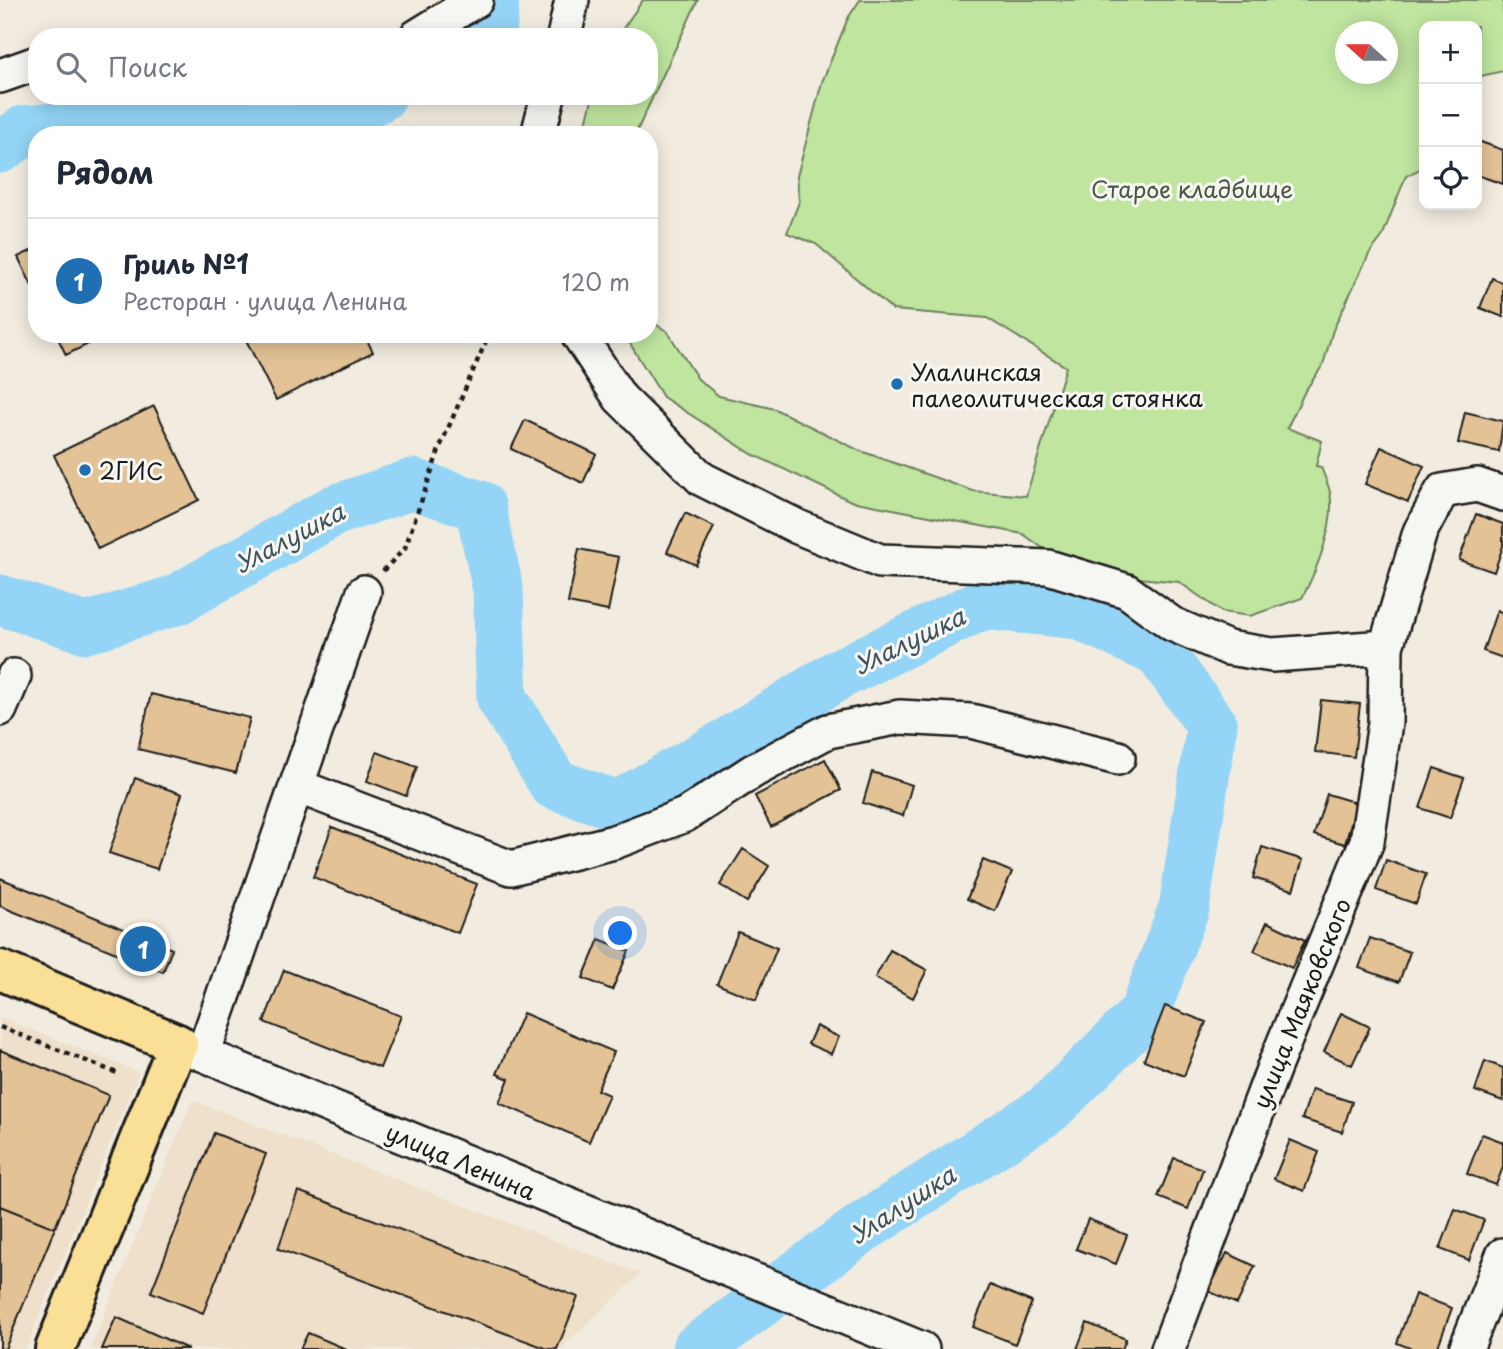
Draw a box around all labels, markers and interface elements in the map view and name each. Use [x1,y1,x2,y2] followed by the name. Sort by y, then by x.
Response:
[1335,21,1398,84] north arrow
[1419,21,1482,210] map controls
[1419,21,1482,84] button: +
[28,28,658,105] search box
[108,47,187,86] text: Поиск
[52,48,90,86] icon: search
[1419,84,1482,147] button: −
[1419,147,1482,210] button: locate
[56,149,154,194] text: Рядом
[1091,171,1293,206] park label: Старое кладбище
[123,244,249,283] text: Гриль №1
[74,264,85,299] text: 1
[562,264,630,299] text: 120 m
[123,283,407,318] text: Ресторан · улица Ленина
[911,354,1203,415] place label: Улалинская палеолитическая стоянка
[889,376,905,392] marker: Улалинская палеолитическая стоянка
[99,453,163,488] place label: 2ГИС
[77,462,93,478] marker: 2ГИС
[228,493,351,581] water label: Улалушка
[847,597,971,682] water label: Улалушка
[1243,893,1359,1113] street label: улица Маяковского
[603,916,637,950] your location
[120,923,166,975] pin: 1
[381,1114,542,1208] street label: улица Ленина
[842,1156,963,1252] water label: Улалушка

